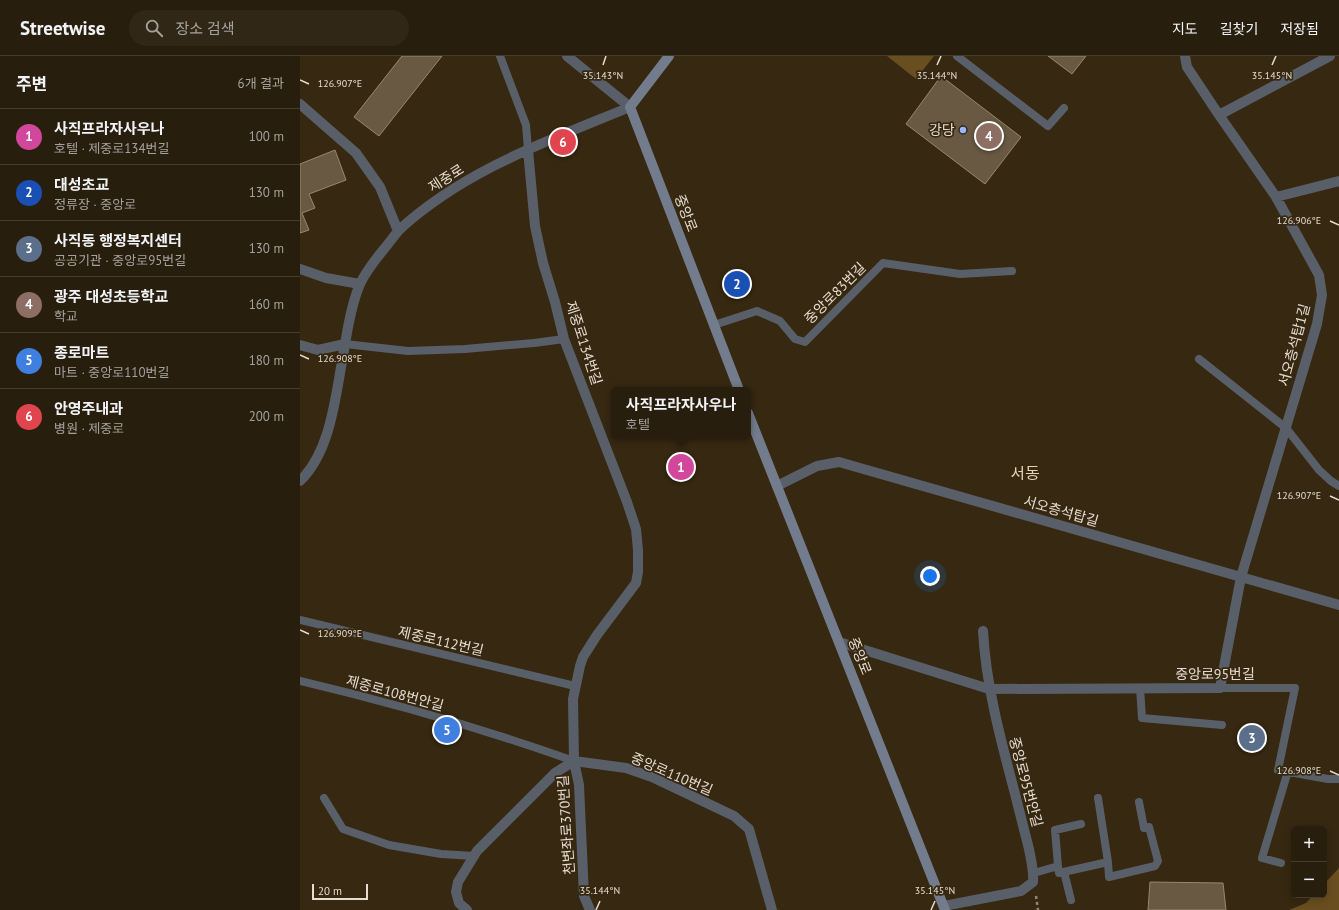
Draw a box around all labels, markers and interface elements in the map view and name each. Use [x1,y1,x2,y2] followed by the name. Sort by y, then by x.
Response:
[129,10,409,46] search box
[20,16,105,40] text: Streetwise
[143,17,165,39] icon: search
[175,19,235,38] text: 장소 검색
[1172,20,1198,38] text: 지도
[1220,20,1258,38] text: 길찾기
[1280,20,1319,38] text: 저장됨
[583,69,623,82] text: 35.143°N
[917,69,957,82] text: 35.144°N
[1252,69,1292,82] text: 35.145°N
[16,73,47,95] text: 주변
[238,75,284,92] text: 6개 결과
[318,77,362,90] text: 126.907°E
[54,119,164,138] text: 사직프라자사우나
[929,121,955,139] place label: 강당
[976,121,1002,151] pin: 4
[958,125,968,135] marker: 강당
[550,127,576,157] pin: 6
[25,128,33,145] text: 1
[249,128,284,145] text: 100 m
[54,140,169,157] text: 호텔 · 제중로134번길
[425,160,467,196] street label: 제중로
[54,175,109,194] text: 대성초교
[25,184,33,201] text: 2
[249,184,284,201] text: 130 m
[671,192,701,234] street label: 중앙로
[54,196,136,213] text: 정류장 · 중앙로
[1277,214,1321,227] text: 126.906°E
[54,231,182,250] text: 사직동 행정복지센터
[25,240,33,257] text: 3
[249,240,284,257] text: 130 m
[54,252,186,269] text: 공공기관 · 중앙로95번길
[800,258,870,328] street label: 중앙로83번길
[724,269,750,299] pin: 2
[54,287,168,306] text: 광주 대성초등학교
[25,296,33,313] text: 4
[249,296,284,313] text: 160 m
[562,299,606,387] street label: 제중로134번길
[1274,302,1314,388] street label: 서오층석탑1길
[54,308,78,325] text: 학교
[54,343,109,362] text: 종로마트
[25,352,33,369] text: 5
[249,352,284,369] text: 180 m
[318,352,362,365] text: 126.908°E
[54,364,169,381] text: 마트 · 중앙로110번길
[611,387,751,439] popup
[626,395,736,414] text: 사직프라자사우나
[54,399,123,418] text: 안영주내과
[25,408,33,425] text: 6
[249,408,284,425] text: 200 m
[626,416,650,433] text: 호텔
[54,420,124,437] text: 병원 · 제중로
[668,452,694,482] pin: 1
[1010,463,1040,483] district label: 서동
[1277,489,1321,502] text: 126.907°E
[1021,492,1101,530] street label: 서오층석탑길
[920,566,940,586] your location
[396,622,486,660] street label: 제중로112번길
[318,627,362,640] text: 126.909°E
[844,635,876,677] street label: 중앙로
[1175,665,1255,683] street label: 중앙로95번길
[344,671,446,715] street label: 제중로108번안길
[434,715,460,745] pin: 5
[1239,723,1265,753] pin: 3
[1005,735,1047,829] street label: 중앙로95번안길
[628,749,716,799] street label: 중앙로110번길
[1277,764,1321,777] text: 126.908°E
[554,774,578,876] street label: 천변좌로370번길
[1291,826,1327,898] map controls
[1291,826,1327,862] button: +
[1291,862,1327,898] button: −
[312,882,368,901] scale bar
[318,884,342,898] text: 20 m
[580,884,620,897] text: 35.144°N
[915,884,955,897] text: 35.145°N

